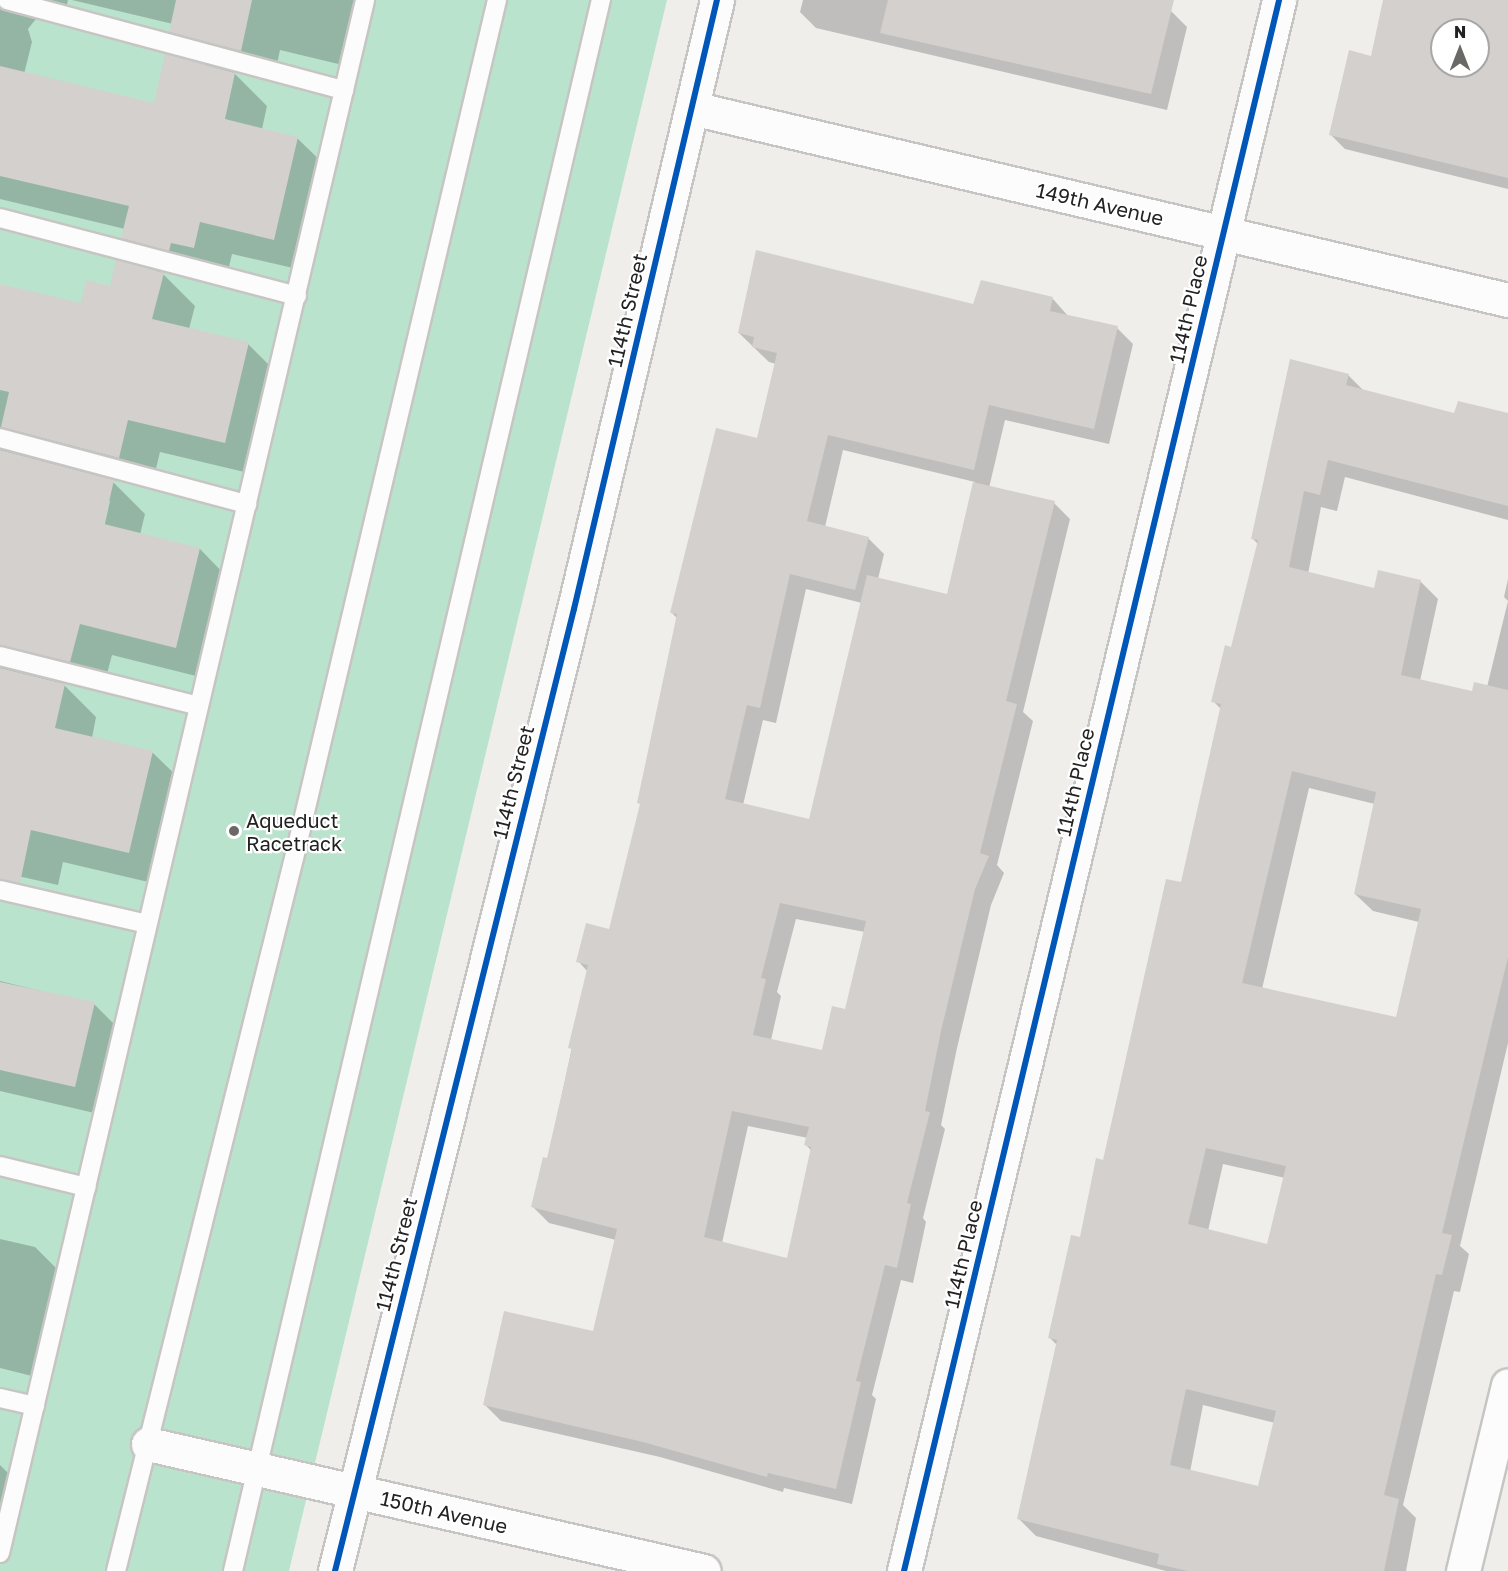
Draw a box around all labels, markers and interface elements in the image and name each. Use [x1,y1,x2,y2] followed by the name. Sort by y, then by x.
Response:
[1430,18,1490,78] north arrow
[1454,22,1466,42] text: N
[1034,178,1166,230] street label: 149th Avenue
[602,251,652,369] street label: 114th Street
[1164,253,1212,365] street label: 114th Place
[487,723,539,841] street label: 114th Street
[1051,726,1099,838] street label: 114th Place
[246,808,342,855] place label: Aqueduct Racetrack
[227,824,241,838] marker: Aqueduct Racetrack
[370,1195,422,1313] street label: 114th Street
[939,1198,987,1310] street label: 114th Place
[378,1486,510,1538] street label: 150th Avenue

